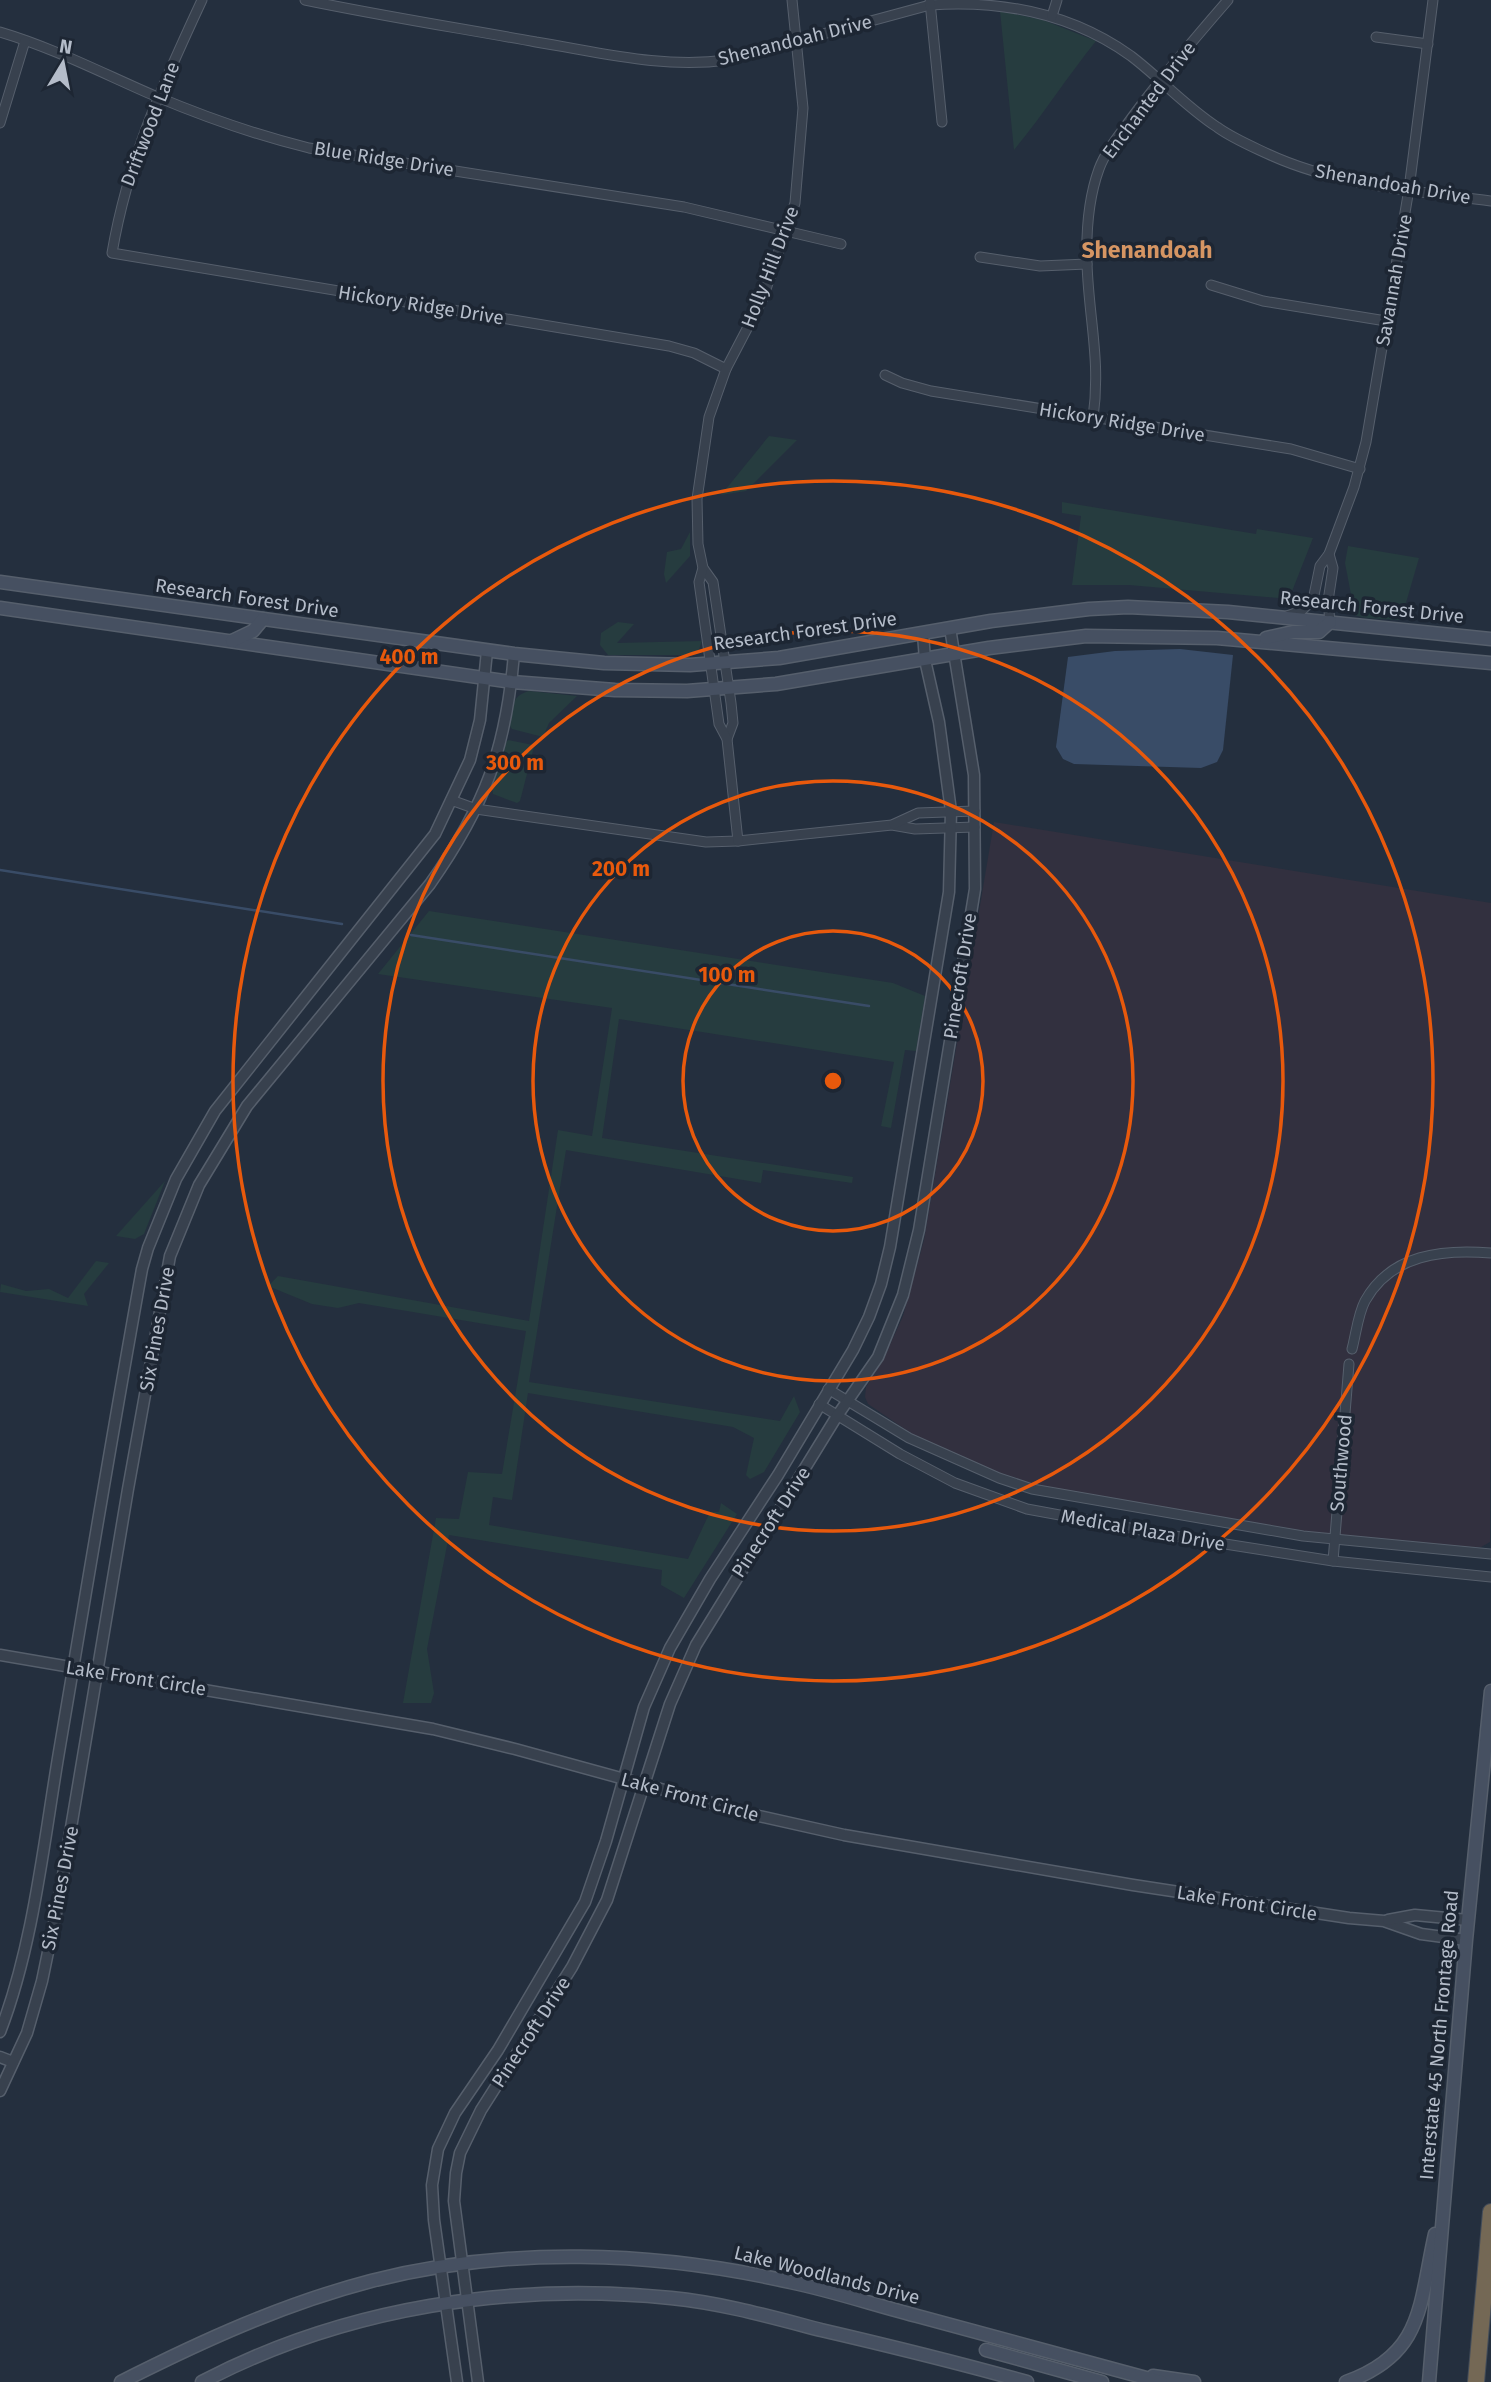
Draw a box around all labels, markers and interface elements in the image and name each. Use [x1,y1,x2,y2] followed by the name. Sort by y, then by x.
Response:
[716,10,874,70] street label: Shenandoah Drive
[28,28,98,98] north arrow
[58,34,74,59] text: N
[1097,37,1201,163] street label: Enchanted Drive
[116,59,184,189] street label: Driftwood Lane
[312,137,456,181] street label: Blue Ridge Drive
[1313,159,1473,209] street label: Shenandoah Drive
[736,203,804,331] street label: Holly Hill Drive
[1371,212,1417,348] street label: Savannah Drive
[1081,236,1213,264] district label: Shenandoah
[336,281,506,329] street label: Hickory Ridge Drive
[1037,398,1207,446] street label: Hickory Ridge Drive
[154,574,340,622] street label: Research Forest Drive
[1279,586,1465,628] street label: Research Forest Drive
[712,607,898,655] street label: Research Forest Drive
[379,644,439,670] text: 400 m
[485,750,544,776] text: 300 m
[592,856,650,882] text: 200 m
[939,911,981,1041] street label: Pinecroft Drive
[698,962,756,988] text: 100 m
[821,1069,845,1093] centre of rings
[135,1265,179,1393] street label: Six Pines Drive
[1325,1413,1357,1513] street label: Southwood
[727,1462,815,1582] street label: Pinecroft Drive
[1059,1504,1227,1556] street label: Medical Plaza Drive
[64,1656,208,1700] street label: Lake Front Circle
[619,1768,761,1826] street label: Lake Front Circle
[37,1824,83,1952] street label: Six Pines Drive
[1175,1881,1319,1925] street label: Lake Front Circle
[1415,1889,1463,2181] street label: Interstate 45 North Frontage Road
[487,1972,575,2092] street label: Pinecroft Drive
[732,2241,922,2309] street label: Lake Woodlands Drive

